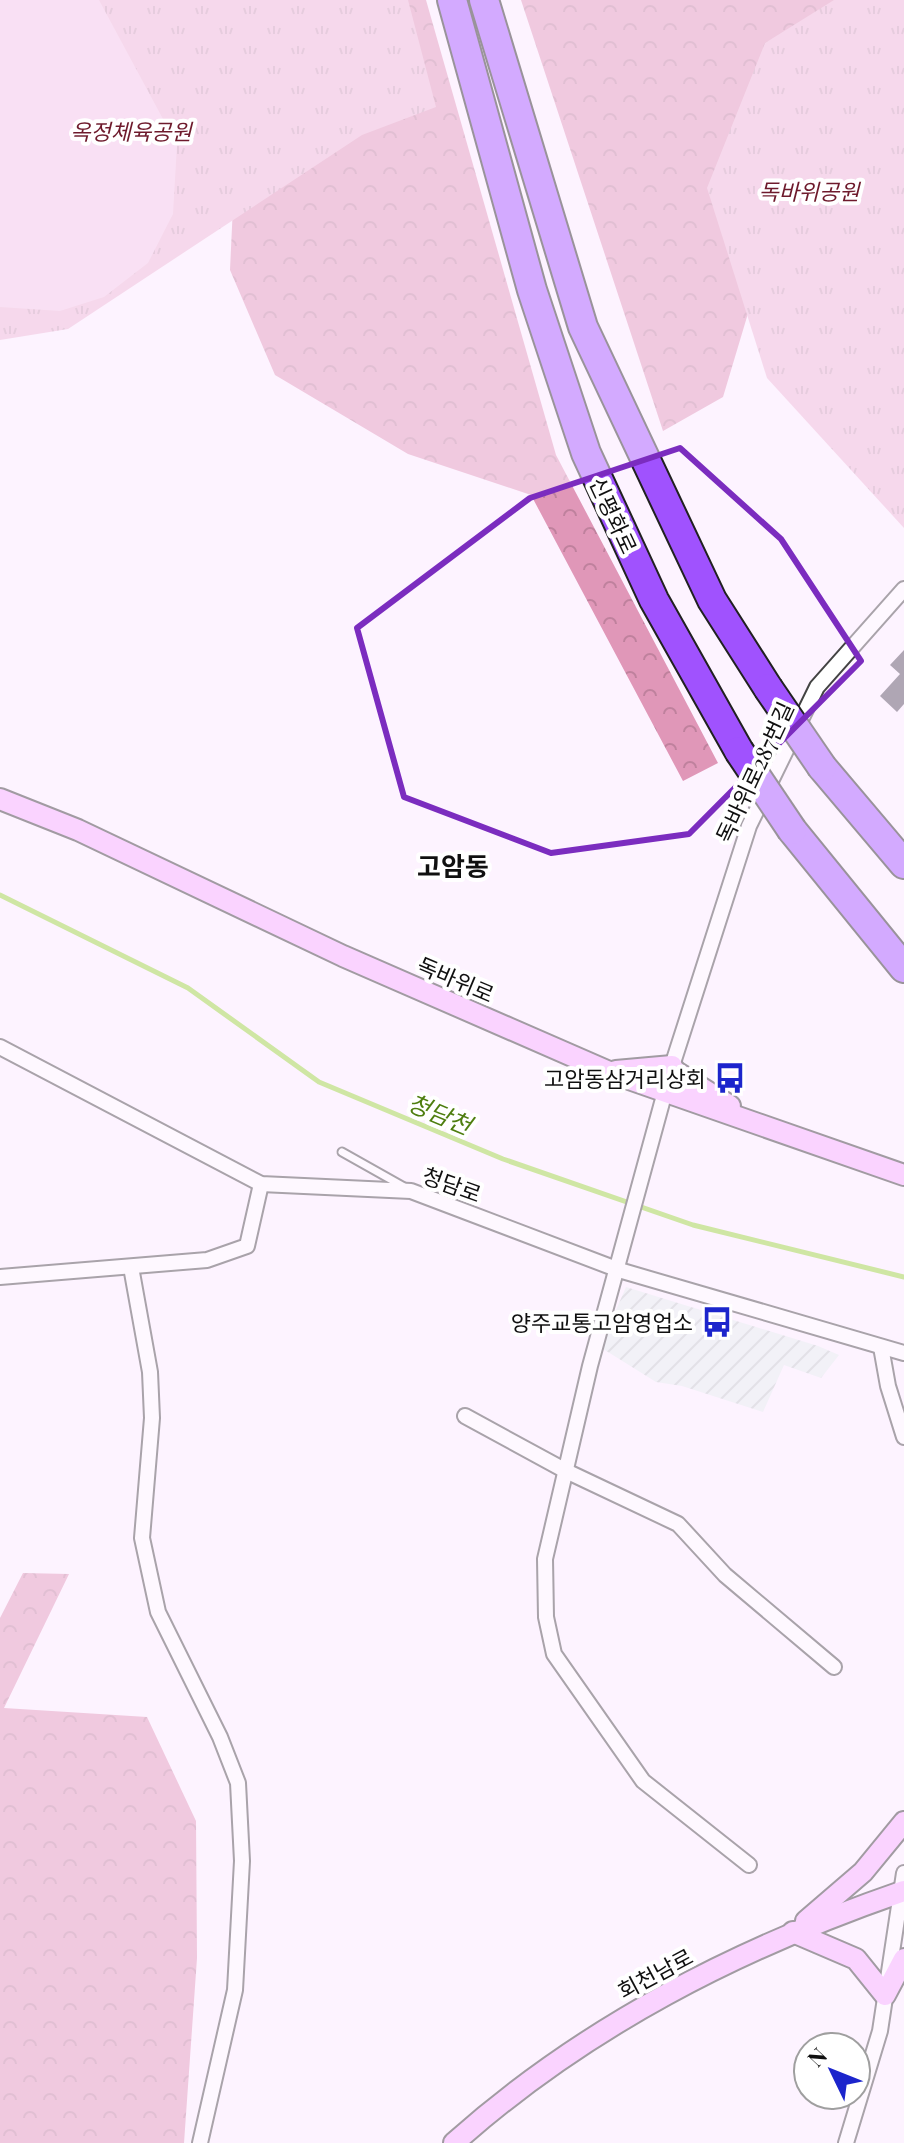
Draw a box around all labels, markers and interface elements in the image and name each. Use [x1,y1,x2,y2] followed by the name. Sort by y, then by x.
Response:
[70,116,193,146] park label: 옥정체육공원
[758,176,861,206] park label: 독바위공원
[583,472,645,558] street label: 신평화로
[708,697,800,847] street label: 독바위로287번길
[417,848,489,883] district label: 고암동
[413,949,499,1009] street label: 독바위로
[713,1061,747,1095] bus stop icon: 고암동삼거리상회
[544,1063,706,1093] place label: 고암동삼거리상회
[403,1085,479,1142] water label: 청담천
[418,1160,486,1208] street label: 청담로
[700,1305,734,1339] bus stop icon: 양주교통고암영업소
[511,1307,693,1337] place label: 양주교통고암영업소
[612,1941,698,2005] street label: 회천남로
[792,2031,872,2111] north arrow
[800,2041,833,2073] text: N

